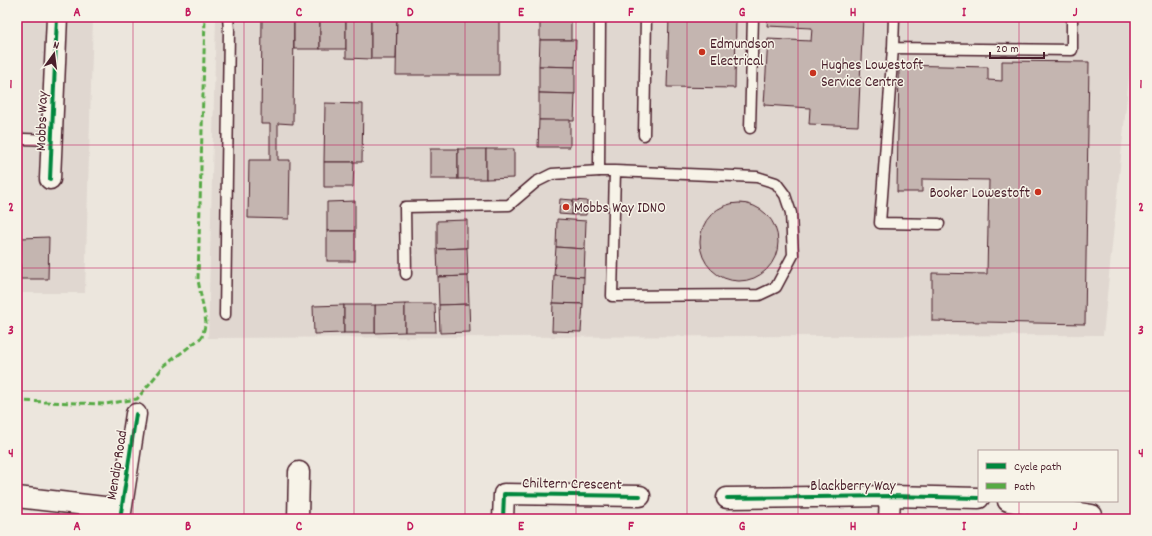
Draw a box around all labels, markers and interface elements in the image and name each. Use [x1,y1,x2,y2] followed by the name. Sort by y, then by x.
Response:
[73,4,81,23] text: A
[185,4,191,23] text: B
[296,4,303,23] text: C
[407,4,414,23] text: D
[518,4,525,23] text: E
[628,4,634,23] text: F
[739,4,746,23] text: G
[850,4,857,23] text: H
[962,4,967,23] text: I
[1073,4,1078,23] text: J
[34,34,74,74] north arrow
[710,34,775,73] place label: Edmundson Electrical
[990,34,1044,60] scale bar
[51,38,61,55] text: N
[996,41,1019,58] text: 20 m
[697,47,707,57] marker: Edmundson Electrical
[821,55,924,94] place label: Hughes Lowestoft Service Centre
[808,68,818,78] marker: Hughes Lowestoft Service Centre
[10,76,13,95] text: 1
[1140,76,1143,95] text: 1
[31,90,55,151] street label: Mobbs Way
[929,183,1030,205] place label: Booker Lowestoft
[1033,187,1043,197] marker: Booker Lowestoft
[574,198,666,220] place label: Mobbs Way IDNO
[8,199,14,218] text: 2
[1138,199,1144,218] text: 2
[561,202,571,212] marker: Mobbs Way IDNO
[8,322,14,341] text: 3
[1138,322,1144,341] text: 3
[102,429,134,502] street label: Mendip Road
[8,445,14,464] text: 4
[1138,445,1144,464] text: 4
[978,450,1118,502] legend
[1014,459,1062,476] text: Cycle path
[522,473,622,497] street label: Chiltern Crescent
[810,476,897,498] street label: Blackberry Way
[1014,479,1035,496] text: Path
[73,518,81,536] text: A
[185,518,191,536] text: B
[296,518,303,536] text: C
[407,518,414,536] text: D
[518,518,525,536] text: E
[628,518,634,536] text: F
[739,518,746,536] text: G
[850,518,857,536] text: H
[962,518,967,536] text: I
[1073,518,1078,536] text: J

